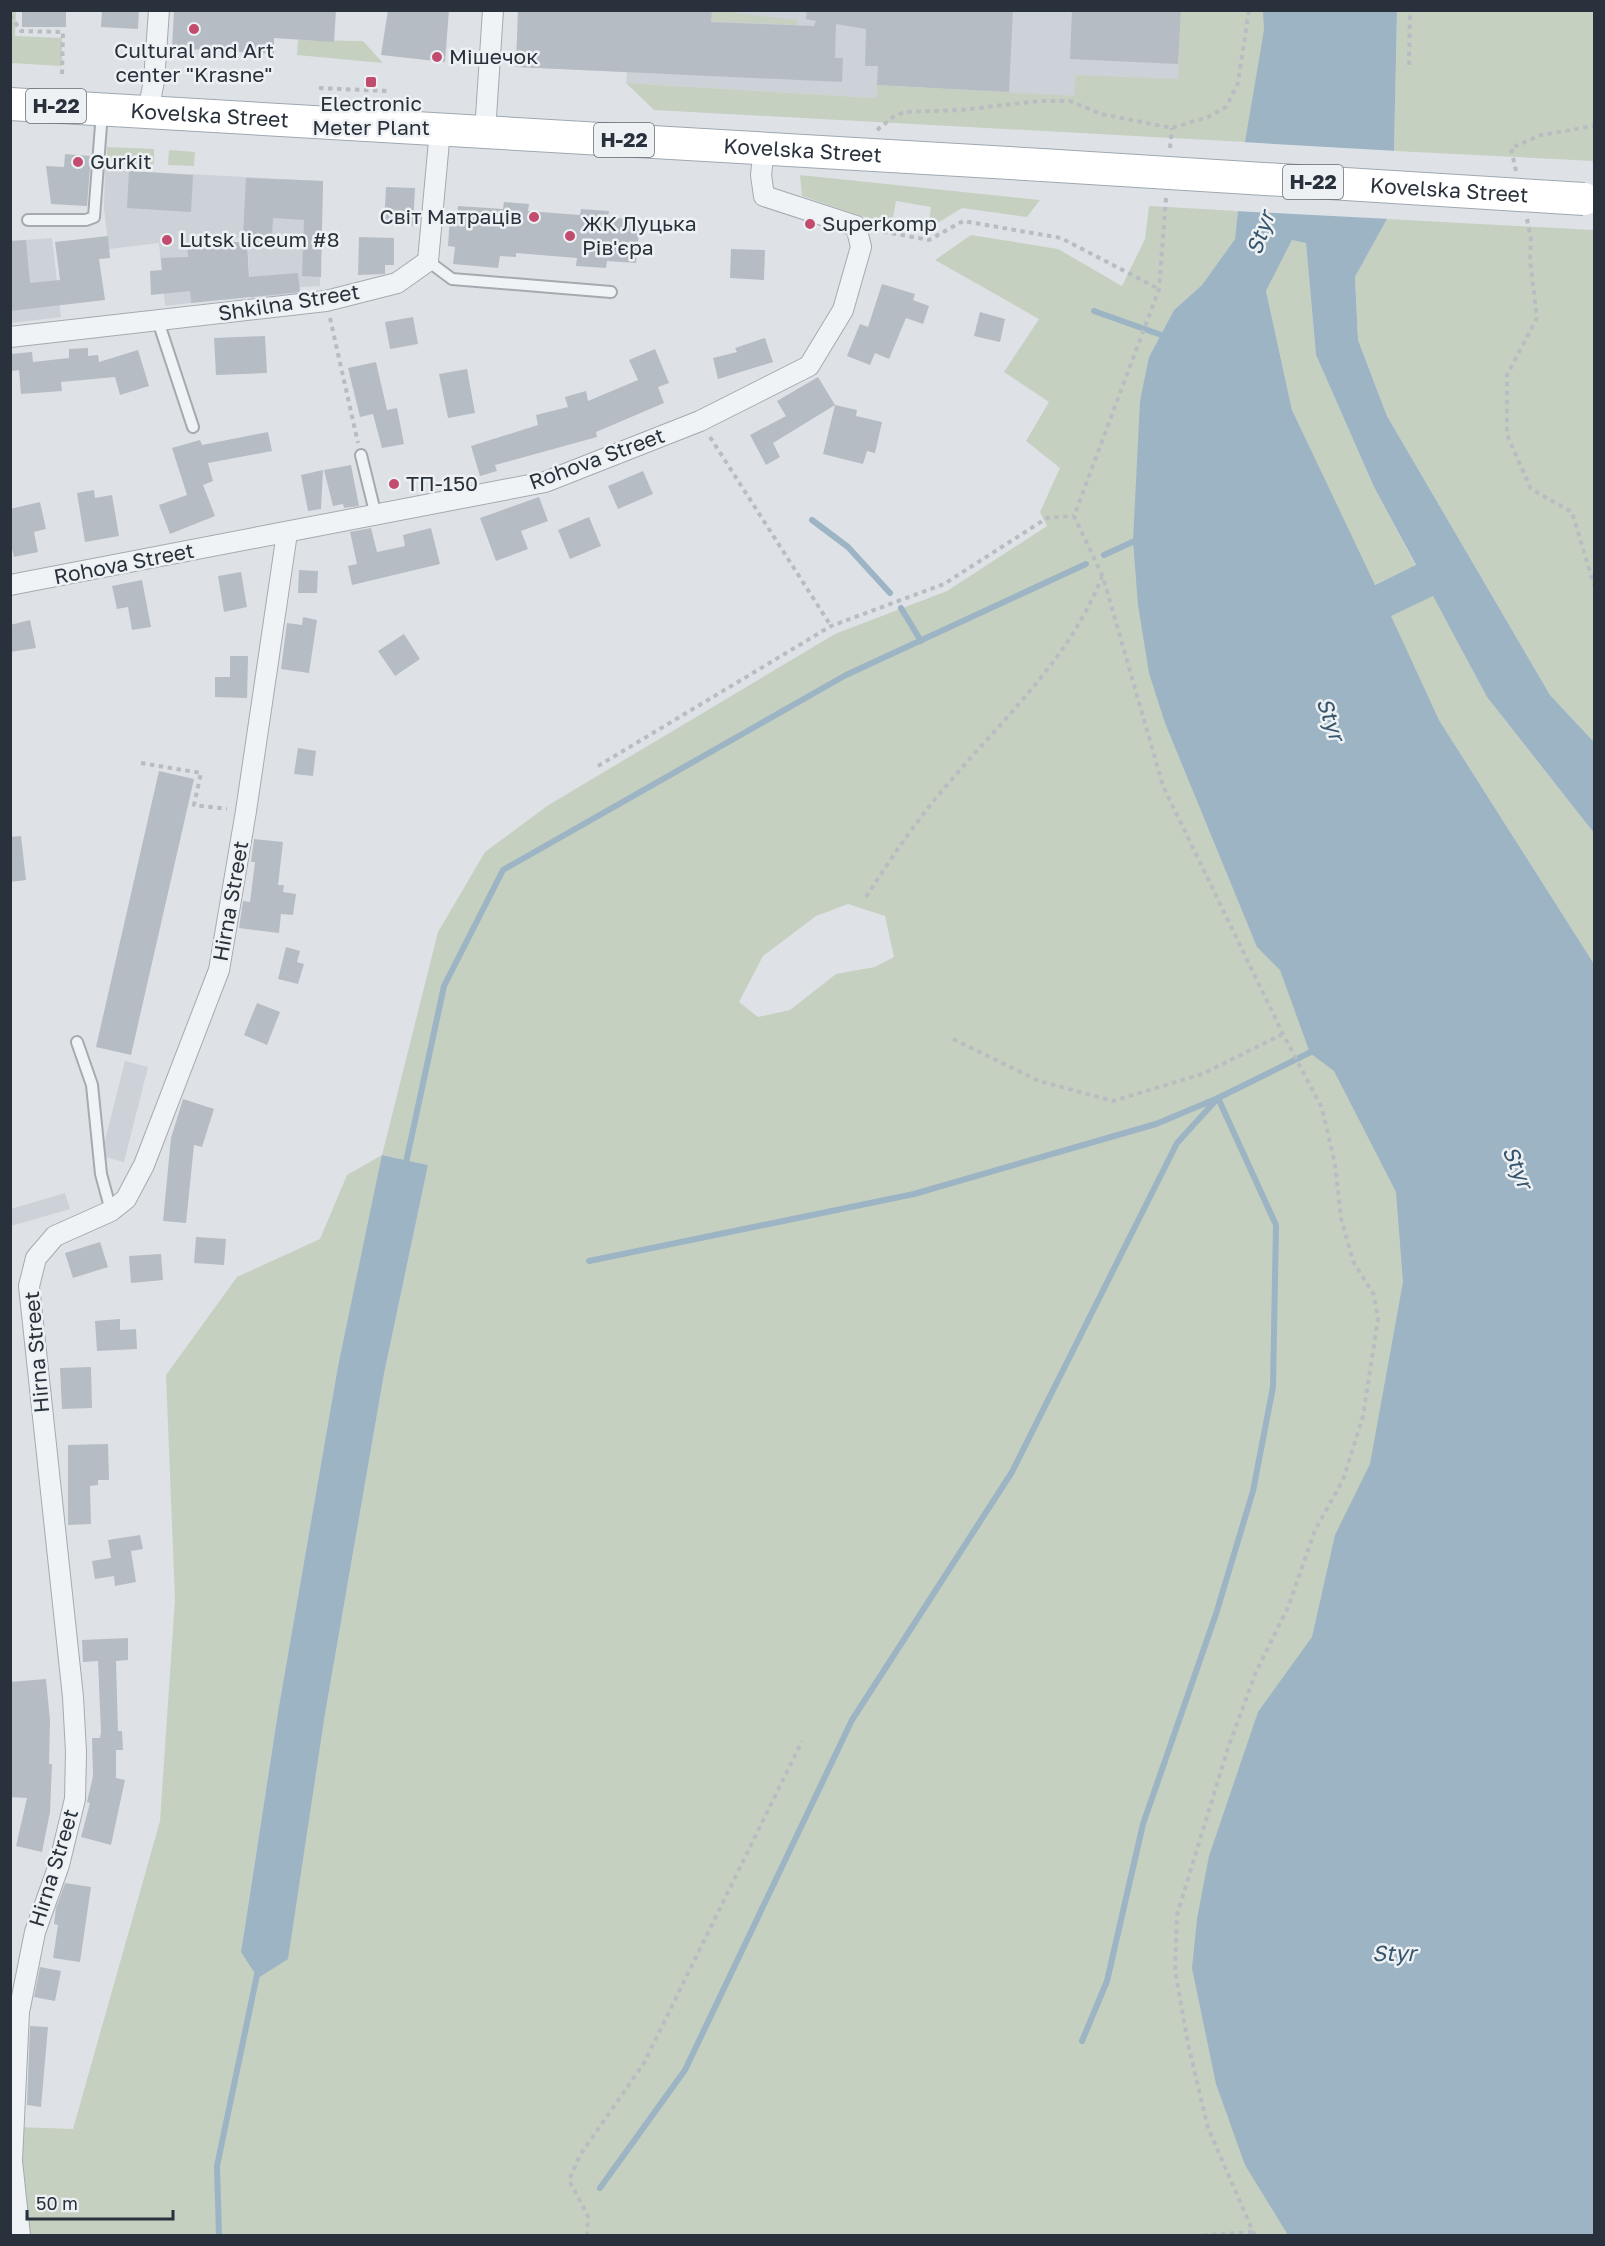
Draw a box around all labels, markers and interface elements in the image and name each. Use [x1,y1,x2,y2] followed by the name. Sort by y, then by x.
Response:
[187,22,201,36] marker: Cultural and Art center "Krasne"
[114,37,274,87] place label: Cultural and Art center "Krasne"
[449,43,538,69] place label: Мішечок
[430,50,444,64] marker: Мішечок
[364,75,378,89] marker: Electronic Meter Plant
[26,89,86,123] road number: Н-22
[312,90,430,140] place label: Electronic Meter Plant
[130,97,290,132] street label: Kovelska Street
[594,123,654,157] road number: Н-22
[723,132,883,168] street label: Kovelska Street
[90,148,152,174] place label: Gurkit
[71,155,85,169] marker: Gurkit
[1283,165,1343,199] road number: Н-22
[1369,172,1529,207] street label: Kovelska Street
[379,203,522,229] place label: Світ Матраців
[1240,205,1281,258] water label: Styr
[527,210,541,224] marker: Світ Матраців
[582,210,697,260] place label: ЖК Луцька Рів'єра
[822,210,937,236] place label: Superkomp
[803,217,817,231] marker: Superkomp
[179,226,340,252] place label: Lutsk liceum #8
[563,229,577,243] marker: ЖК Луцька Рів'єра
[160,233,174,247] marker: Lutsk liceum #8
[216,278,361,326] street label: Shkilna Street
[525,422,668,495] street label: Rohova Street
[406,470,478,496] place label: ТП-150
[387,477,401,491] marker: ТП-150
[52,537,196,589] street label: Rohova Street
[1312,694,1352,747] water label: Styr
[207,839,253,963] street label: Hirna Street
[1497,1141,1541,1195] water label: Styr
[18,1290,54,1414] street label: Hirna Street
[23,1806,83,1930] street label: Hirna Street
[1372,1939,1419,1966] water label: Styr
[27,2183,172,2221] scale bar
[36,2192,78,2214] text: 50 m

